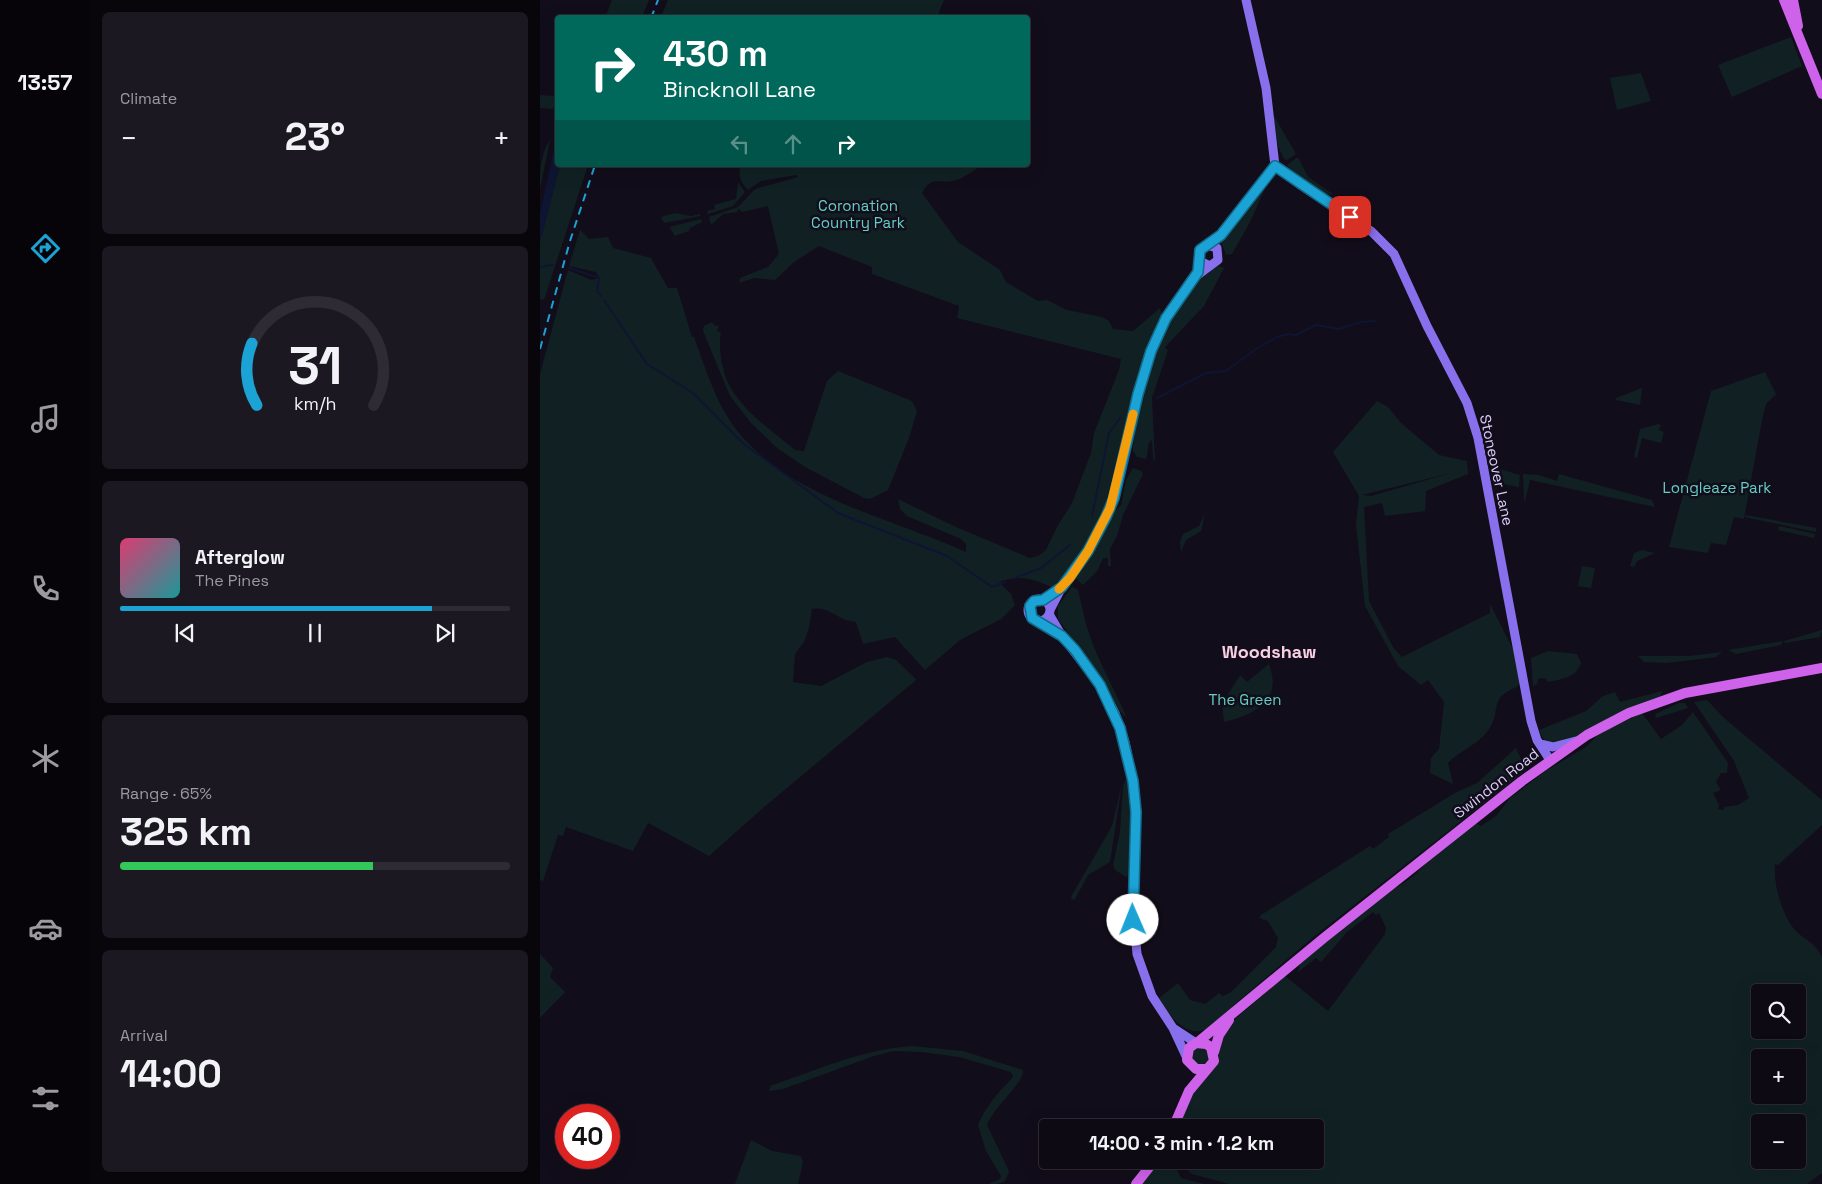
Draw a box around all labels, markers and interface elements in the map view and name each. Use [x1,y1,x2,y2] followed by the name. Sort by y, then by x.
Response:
[663,32,768,76] text: 430 m
[580,35,645,100] icon: right
[17,68,73,96] text: 13:57
[663,75,816,103] text: Bincknoll Lane
[120,88,177,109] text: Climate
[285,113,345,161] text: 23°
[120,120,137,156] text: −
[493,120,510,156] text: +
[726,130,754,158] icon: left
[779,130,807,158] icon: ahead
[832,130,860,158] icon: right
[811,196,905,232] park label: Coronation Country Park
[1329,196,1371,238] pin
[1336,203,1364,231] icon: arrive
[28,231,63,266] icon: directions
[288,333,342,399] text: 31
[294,392,336,415] text: km/h
[28,401,63,436] icon: music
[1476,413,1518,527] street label: Stoneover Lane
[1663,478,1771,497] park label: Longleaze Park
[195,545,285,570] text: Afterglow
[195,570,269,591] text: The Pines
[28,571,63,606] icon: phone
[171,619,199,647] icon: previous
[301,619,329,647] icon: pause
[431,619,459,647] icon: next
[1222,640,1316,663] district label: Woodshaw
[1209,690,1282,709] park label: The Green
[28,741,63,776] icon: climate
[1450,744,1542,822] street label: Swindon Road
[120,783,212,804] text: Range · 65%
[120,808,252,856] text: 325 km
[1106,893,1158,945] position arrow
[28,911,63,946] icon: car
[1751,984,1806,1169] map controls
[1751,984,1806,1039] button: search
[120,1025,168,1046] text: Arrival
[1751,1049,1806,1104] button: +
[120,1050,222,1098] text: 14:00
[28,1081,63,1116] icon: filters
[555,1104,620,1169] speed limit sign: 40
[1751,1114,1806,1169] button: −
[1089,1131,1274,1156] text: 14:00 · 3 min · 1.2 km

